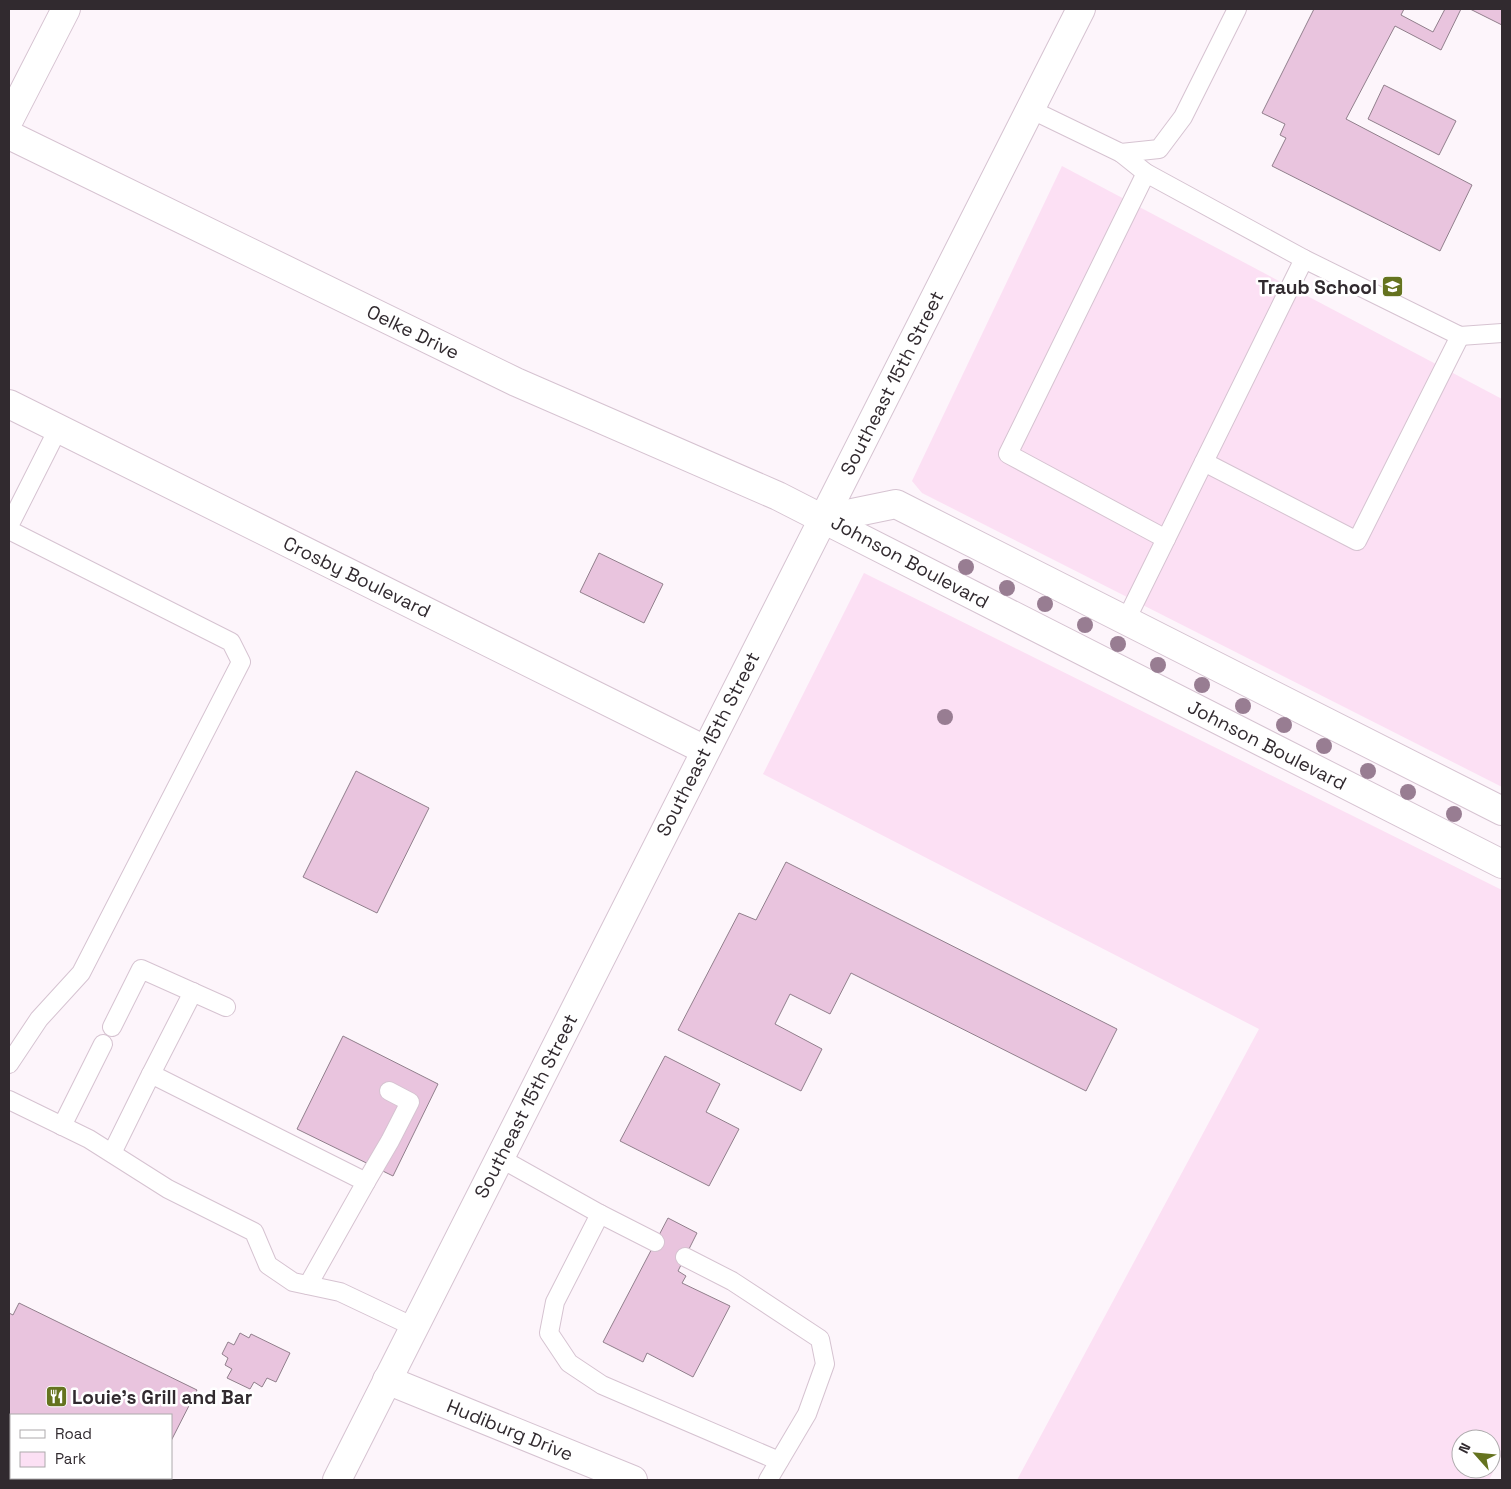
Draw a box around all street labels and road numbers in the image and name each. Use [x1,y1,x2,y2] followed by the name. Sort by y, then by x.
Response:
[835,287,949,479] street label: Southeast 15th Street
[363,299,463,365] street label: Oelke Drive
[827,510,993,614] street label: Johnson Boulevard
[279,530,435,624] street label: Crosby Boulevard
[651,648,765,840] street label: Southeast 15th Street
[1183,694,1351,796] street label: Johnson Boulevard
[469,1010,583,1202] street label: Southeast 15th Street
[443,1393,577,1467] street label: Hudiburg Drive

